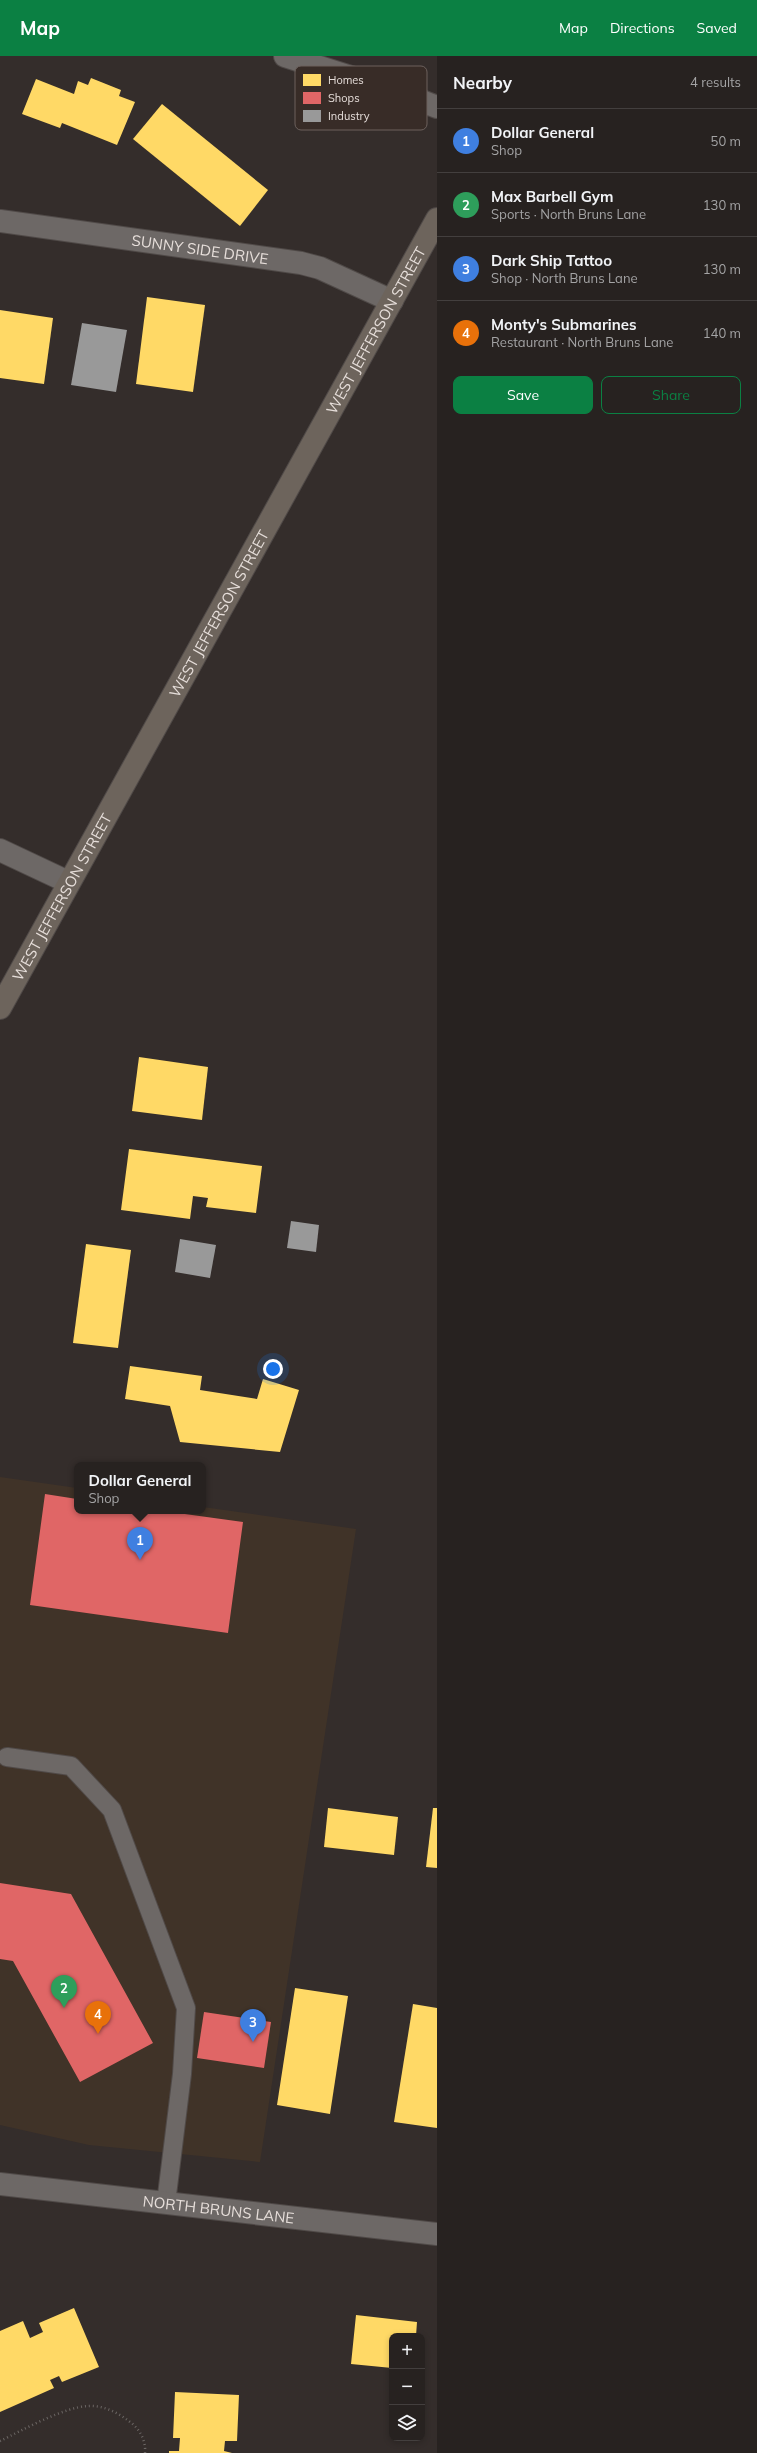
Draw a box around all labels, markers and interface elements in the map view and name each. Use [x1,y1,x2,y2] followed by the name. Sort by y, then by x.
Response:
[20,16,60,40] text: Map
[559,19,588,37] text: Map
[610,19,675,37] text: Directions
[697,19,737,37] text: Saved
[295,66,427,130] legend
[453,72,512,93] text: Nearby
[328,73,364,87] text: Homes
[690,74,741,90] text: 4 results
[328,91,360,105] text: Shops
[328,109,370,123] text: Industry
[491,123,594,142] text: Dollar General
[462,133,470,149] text: 1
[711,133,741,149] text: 50 m
[491,142,522,158] text: Shop
[491,187,613,206] text: Max Barbell Gym
[462,197,470,213] text: 2
[703,197,741,213] text: 130 m
[491,206,646,222] text: Sports · North Bruns Lane
[131,230,270,268] street label: SUNNY SIDE DRIVE
[322,243,429,417] street label: WEST JEFFERSON STREET
[491,251,612,270] text: Dark Ship Tattoo
[462,261,470,277] text: 3
[703,261,741,277] text: 130 m
[491,270,638,286] text: Shop · North Bruns Lane
[491,315,637,334] text: Monty's Submarines
[462,325,470,341] text: 4
[703,325,741,341] text: 140 m
[491,334,673,350] text: Restaurant · North Bruns Lane
[453,376,593,414] button: Save
[601,376,741,414] button: Share
[165,526,272,701] street label: WEST JEFFERSON STREET
[8,810,116,984] street label: WEST JEFFERSON STREET
[263,1359,283,1379] your location
[74,1462,206,1514] popup
[88,1471,192,1490] text: Dollar General
[88,1490,119,1506] text: Shop
[127,1527,153,1560] pin: 1
[51,1975,77,2008] pin: 2
[85,2001,111,2034] pin: 4
[240,2009,266,2042] pin: 3
[142,2191,296,2227] street label: NORTH BRUNS LANE
[389,2333,425,2441] map controls
[389,2333,425,2369] button: +
[389,2369,425,2405] button: −
[389,2405,425,2441] button: layers

